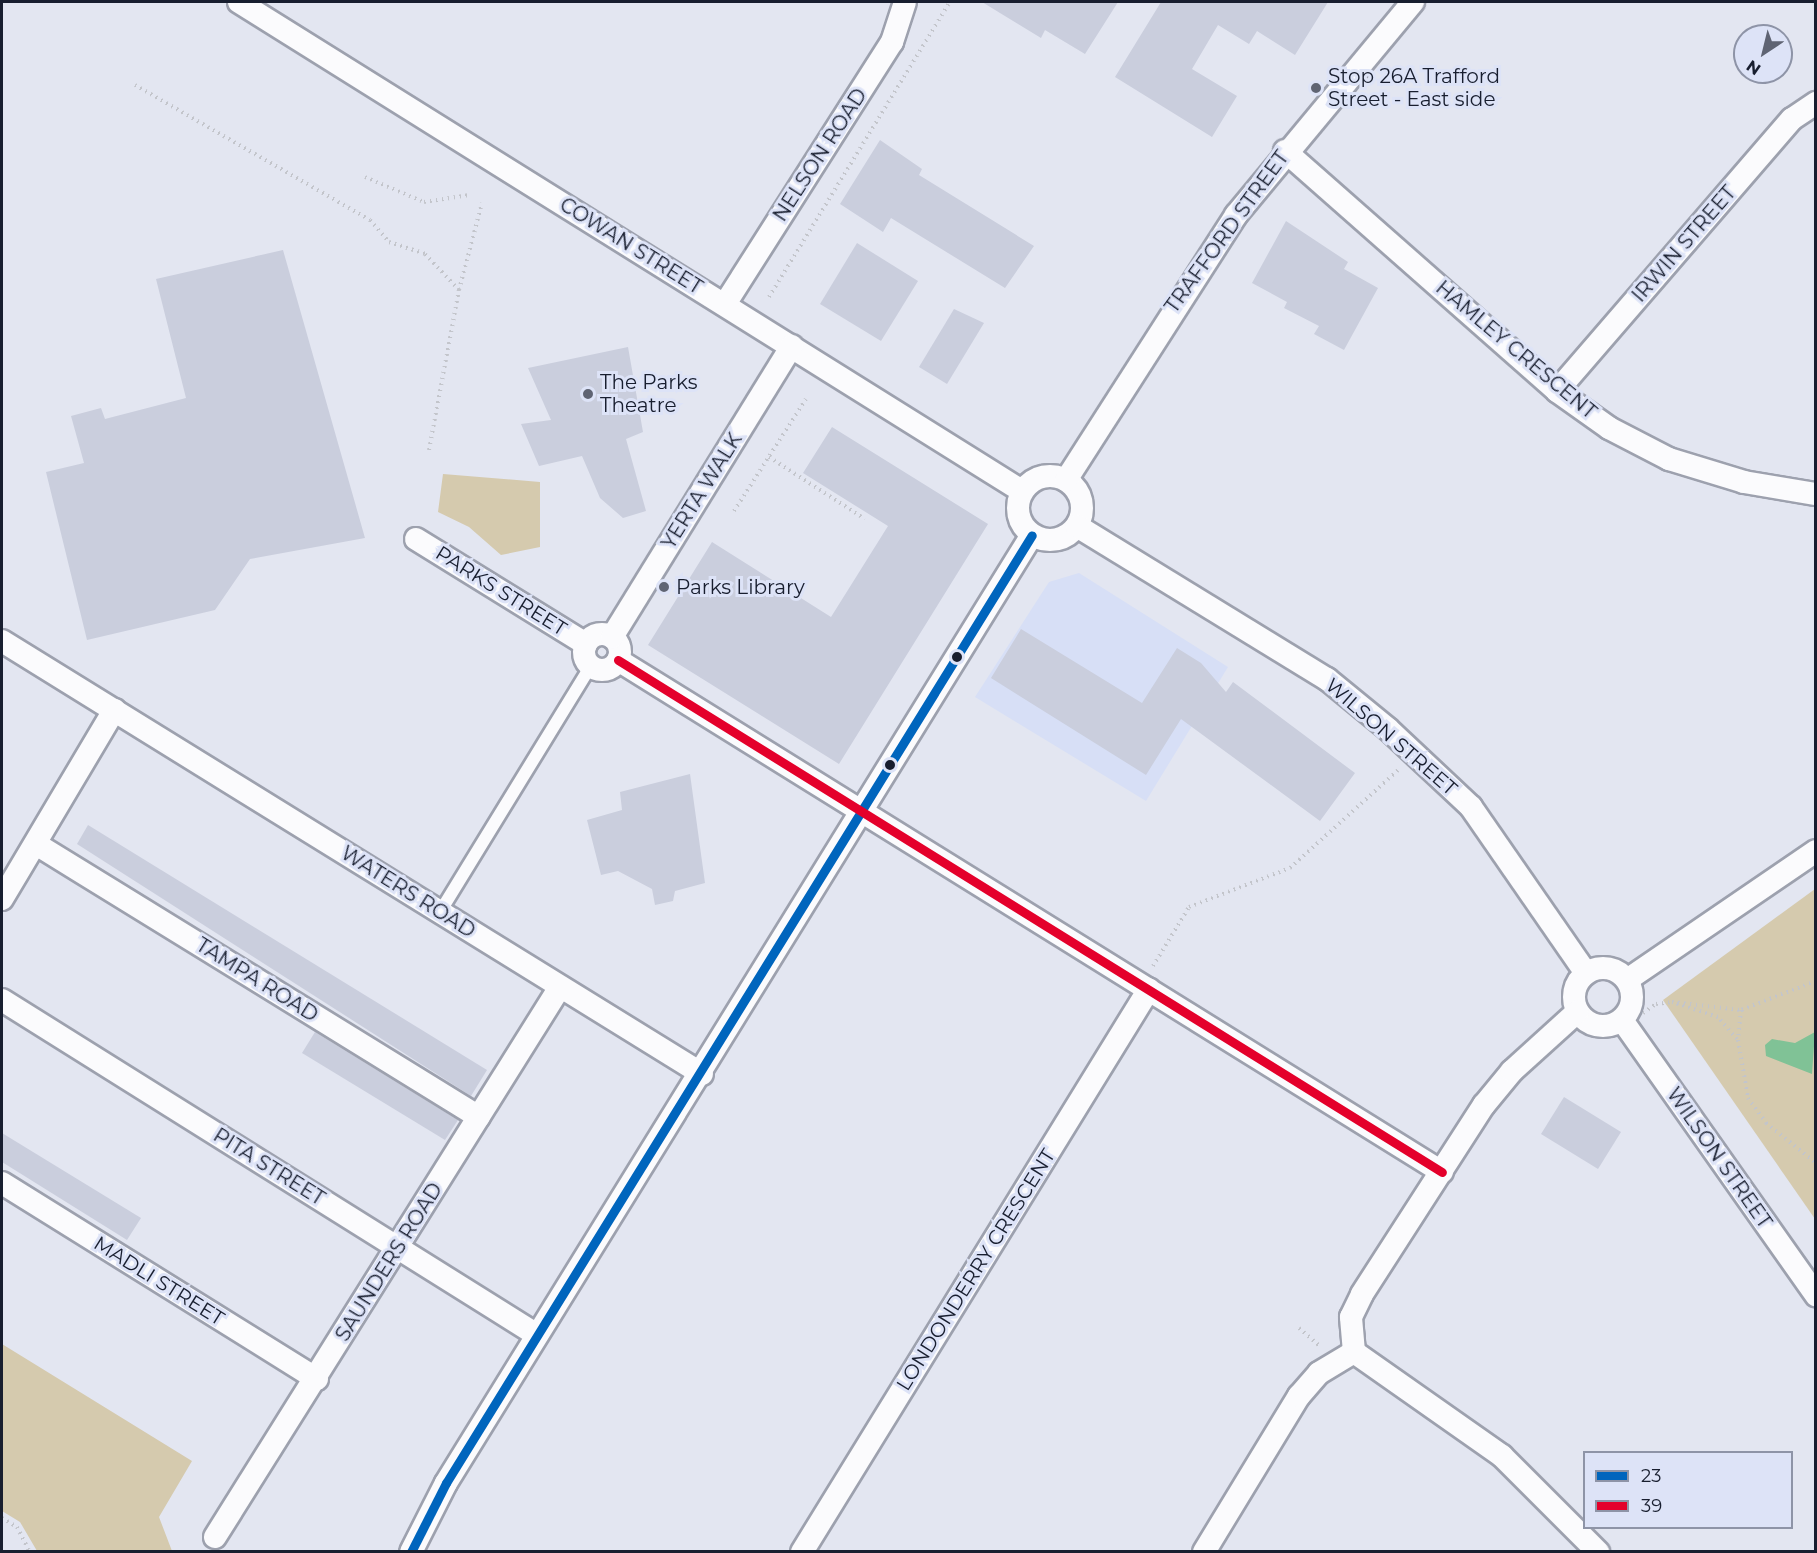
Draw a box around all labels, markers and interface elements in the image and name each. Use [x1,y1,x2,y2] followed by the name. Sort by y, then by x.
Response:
[1733,24,1793,84] north arrow
[1743,56,1764,79] text: N
[1328,64,1500,111] place label: Stop 26A Trafford Street - East side
[1309,81,1323,95] marker: Stop 26A Trafford Street - East side
[768,84,872,226] street label: NELSON ROAD
[1160,146,1294,318] street label: TRAFFORD STREET
[1627,181,1741,307] street label: IRWIN STREET
[555,193,707,299] street label: COWAN STREET
[1431,276,1601,424] street label: HAMLEY CRESCENT
[600,371,697,418] place label: The Parks Theatre
[581,387,595,401] marker: The Parks Theatre
[657,429,747,553] street label: YERTA WALK
[431,541,571,641] street label: PARKS STREET
[676,575,805,599] place label: Parks Library
[657,580,671,594] marker: Parks Library
[951,651,963,663] unlabelled marker
[1320,673,1462,801] street label: WILSON STREET
[884,759,896,771] unlabelled marker
[336,841,480,943] street label: WATERS ROAD
[192,933,322,1027] street label: TAMPA ROAD
[1661,1083,1777,1233] street label: WILSON STREET
[209,1123,329,1211] street label: PITA STREET
[892,1145,1060,1395] street label: LONDONDERRY CRESCENT
[331,1178,447,1346] street label: SAUNDERS ROAD
[89,1231,229,1331] street label: MADLI STREET
[1583,1451,1793,1529] legend
[1641,1465,1661,1487] text: 23
[1641,1495,1662,1517] text: 39

